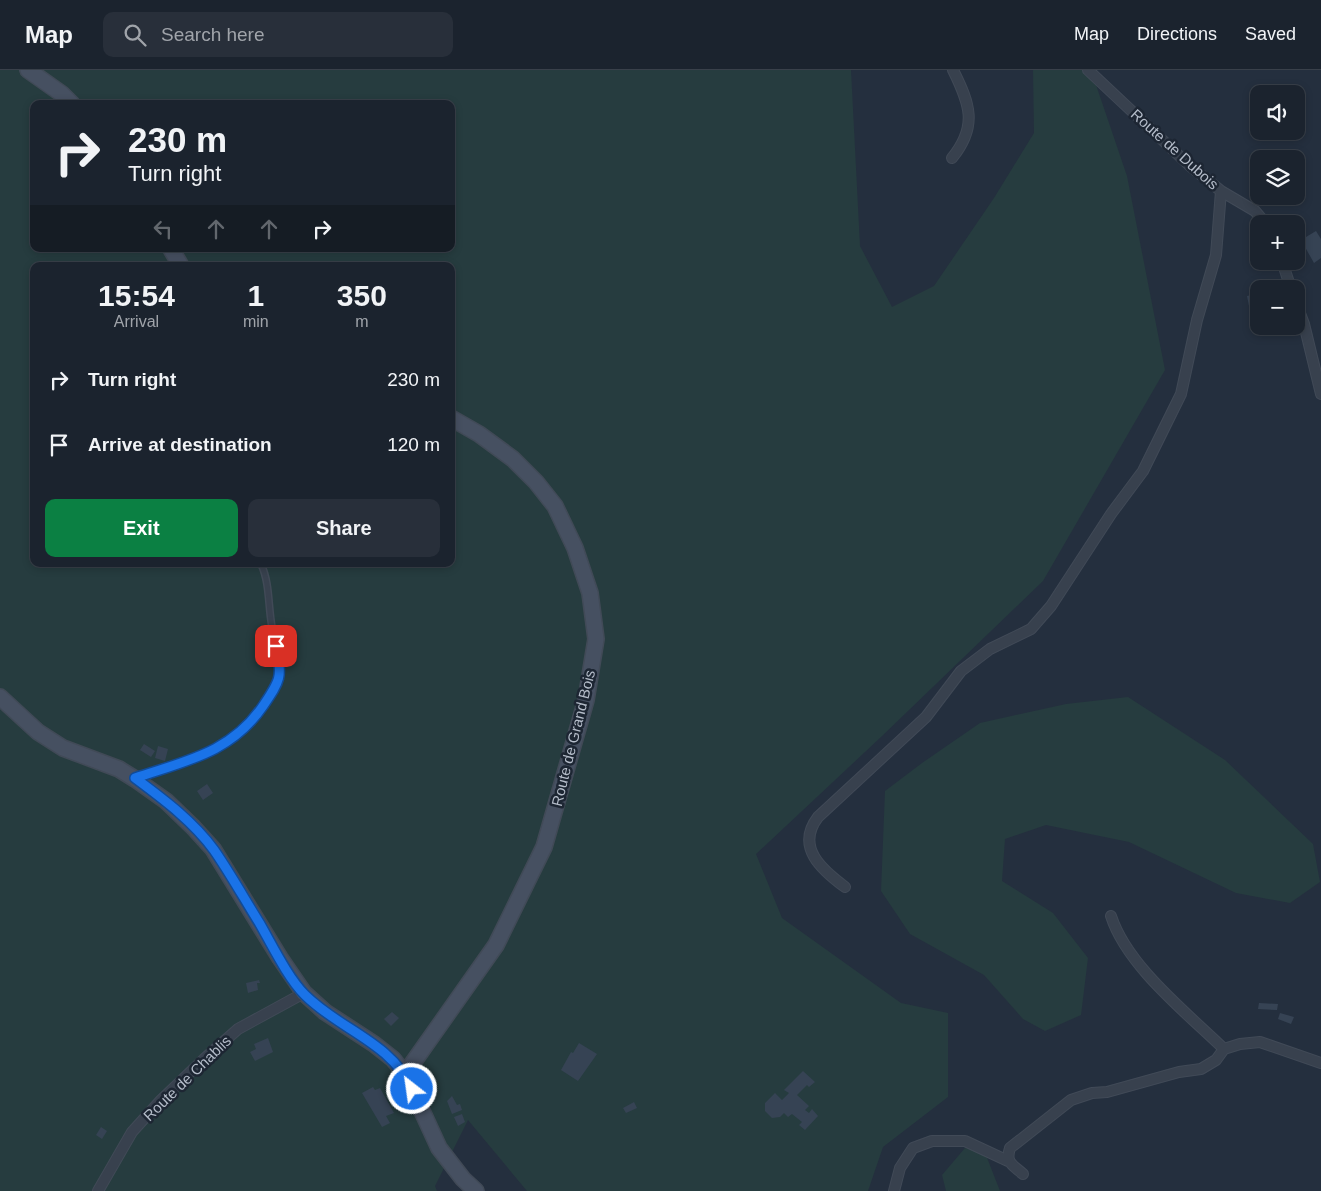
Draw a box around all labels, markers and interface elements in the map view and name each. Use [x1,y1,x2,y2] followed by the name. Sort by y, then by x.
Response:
[103,12,453,57] search box
[25,21,73,48] text: Map
[121,21,149,49] icon: search
[161,24,265,45] text: Search here
[1074,24,1109,44] text: Map
[1137,24,1217,44] text: Directions
[1245,24,1296,44] text: Saved
[1250,85,1305,335] map controls
[1250,85,1305,140] button: sound
[1128,105,1222,193] street label: Route de Dubois
[45,120,110,185] icon: right
[128,120,227,159] text: 230 m
[1250,150,1305,205] button: layers
[128,161,221,186] text: Turn right
[149,215,177,243] icon: left
[202,215,230,243] icon: ahead
[255,215,283,243] icon: ahead
[308,215,336,243] icon: right
[1250,215,1305,270] button: +
[98,279,175,312] text: 15:54
[247,279,264,312] text: 1
[337,279,387,312] text: 350
[1250,280,1305,335] button: −
[114,313,159,330] text: Arrival
[243,313,269,330] text: min
[355,313,368,330] text: m
[45,366,73,394] icon: right
[88,369,176,390] text: Turn right
[387,369,440,390] text: 230 m
[45,431,73,459] icon: arrive
[88,434,272,455] text: Arrive at destination
[387,434,440,455] text: 120 m
[45,499,238,557] button: Exit
[248,499,440,557] button: Share
[255,625,297,667] pin
[262,632,290,660] icon: arrive
[548,668,598,808] street label: Route de Grand Bois
[140,1032,234,1124] street label: Route de Chablis
[385,1062,437,1114] position arrow

